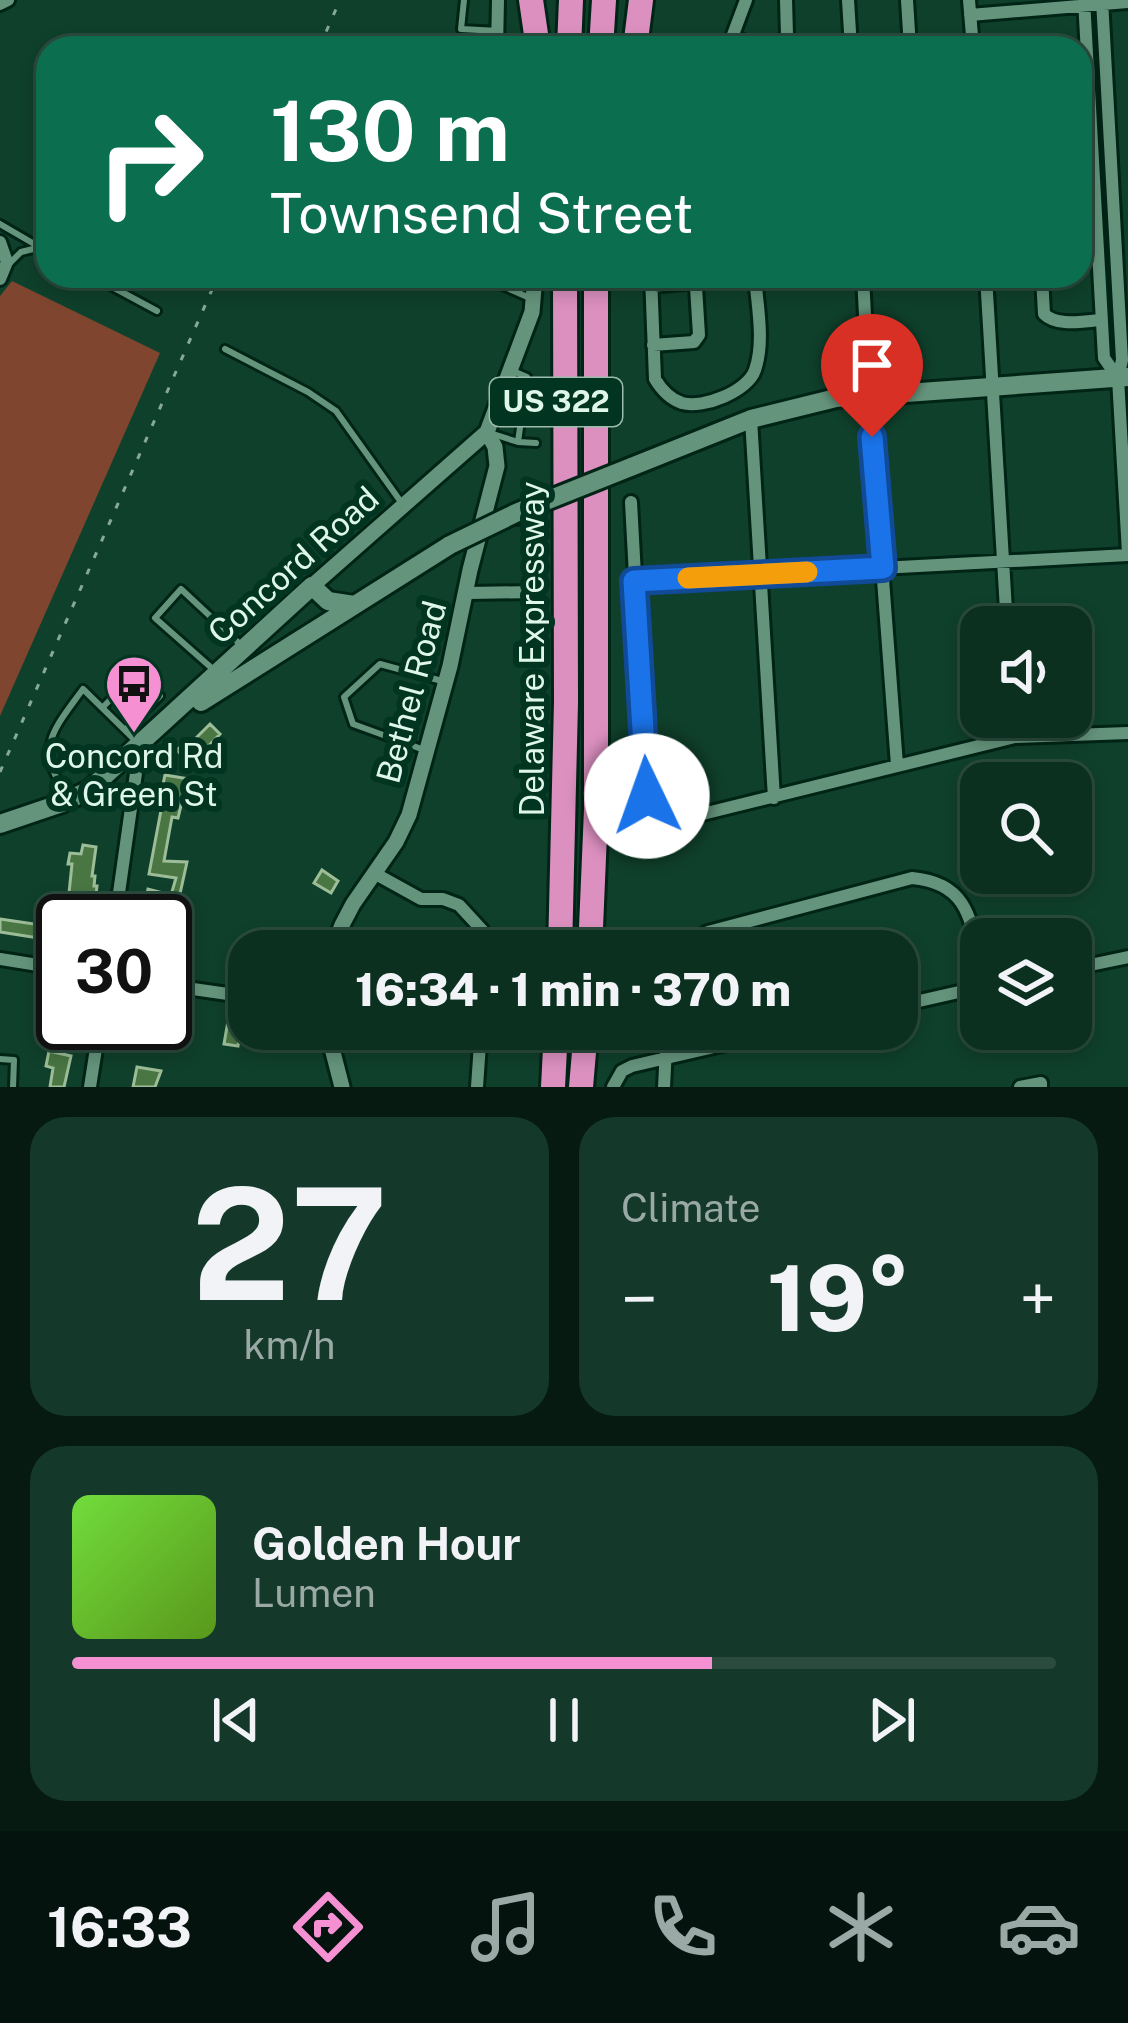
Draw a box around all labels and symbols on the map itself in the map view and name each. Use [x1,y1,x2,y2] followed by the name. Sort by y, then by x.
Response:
[821,314,923,437] pin
[490,378,622,426] road number: US 322
[200,479,386,651] street label: Concord Road
[513,481,551,817] street label: Delaware Expressway
[368,597,454,787] street label: Bethel Road
[103,653,165,735] bus stop icon: Concord Rd & Green St
[584,733,710,859] position arrow
[45,737,223,813] place label: Concord Rd & Green St
[36,894,192,1050] speed limit sign: 30

